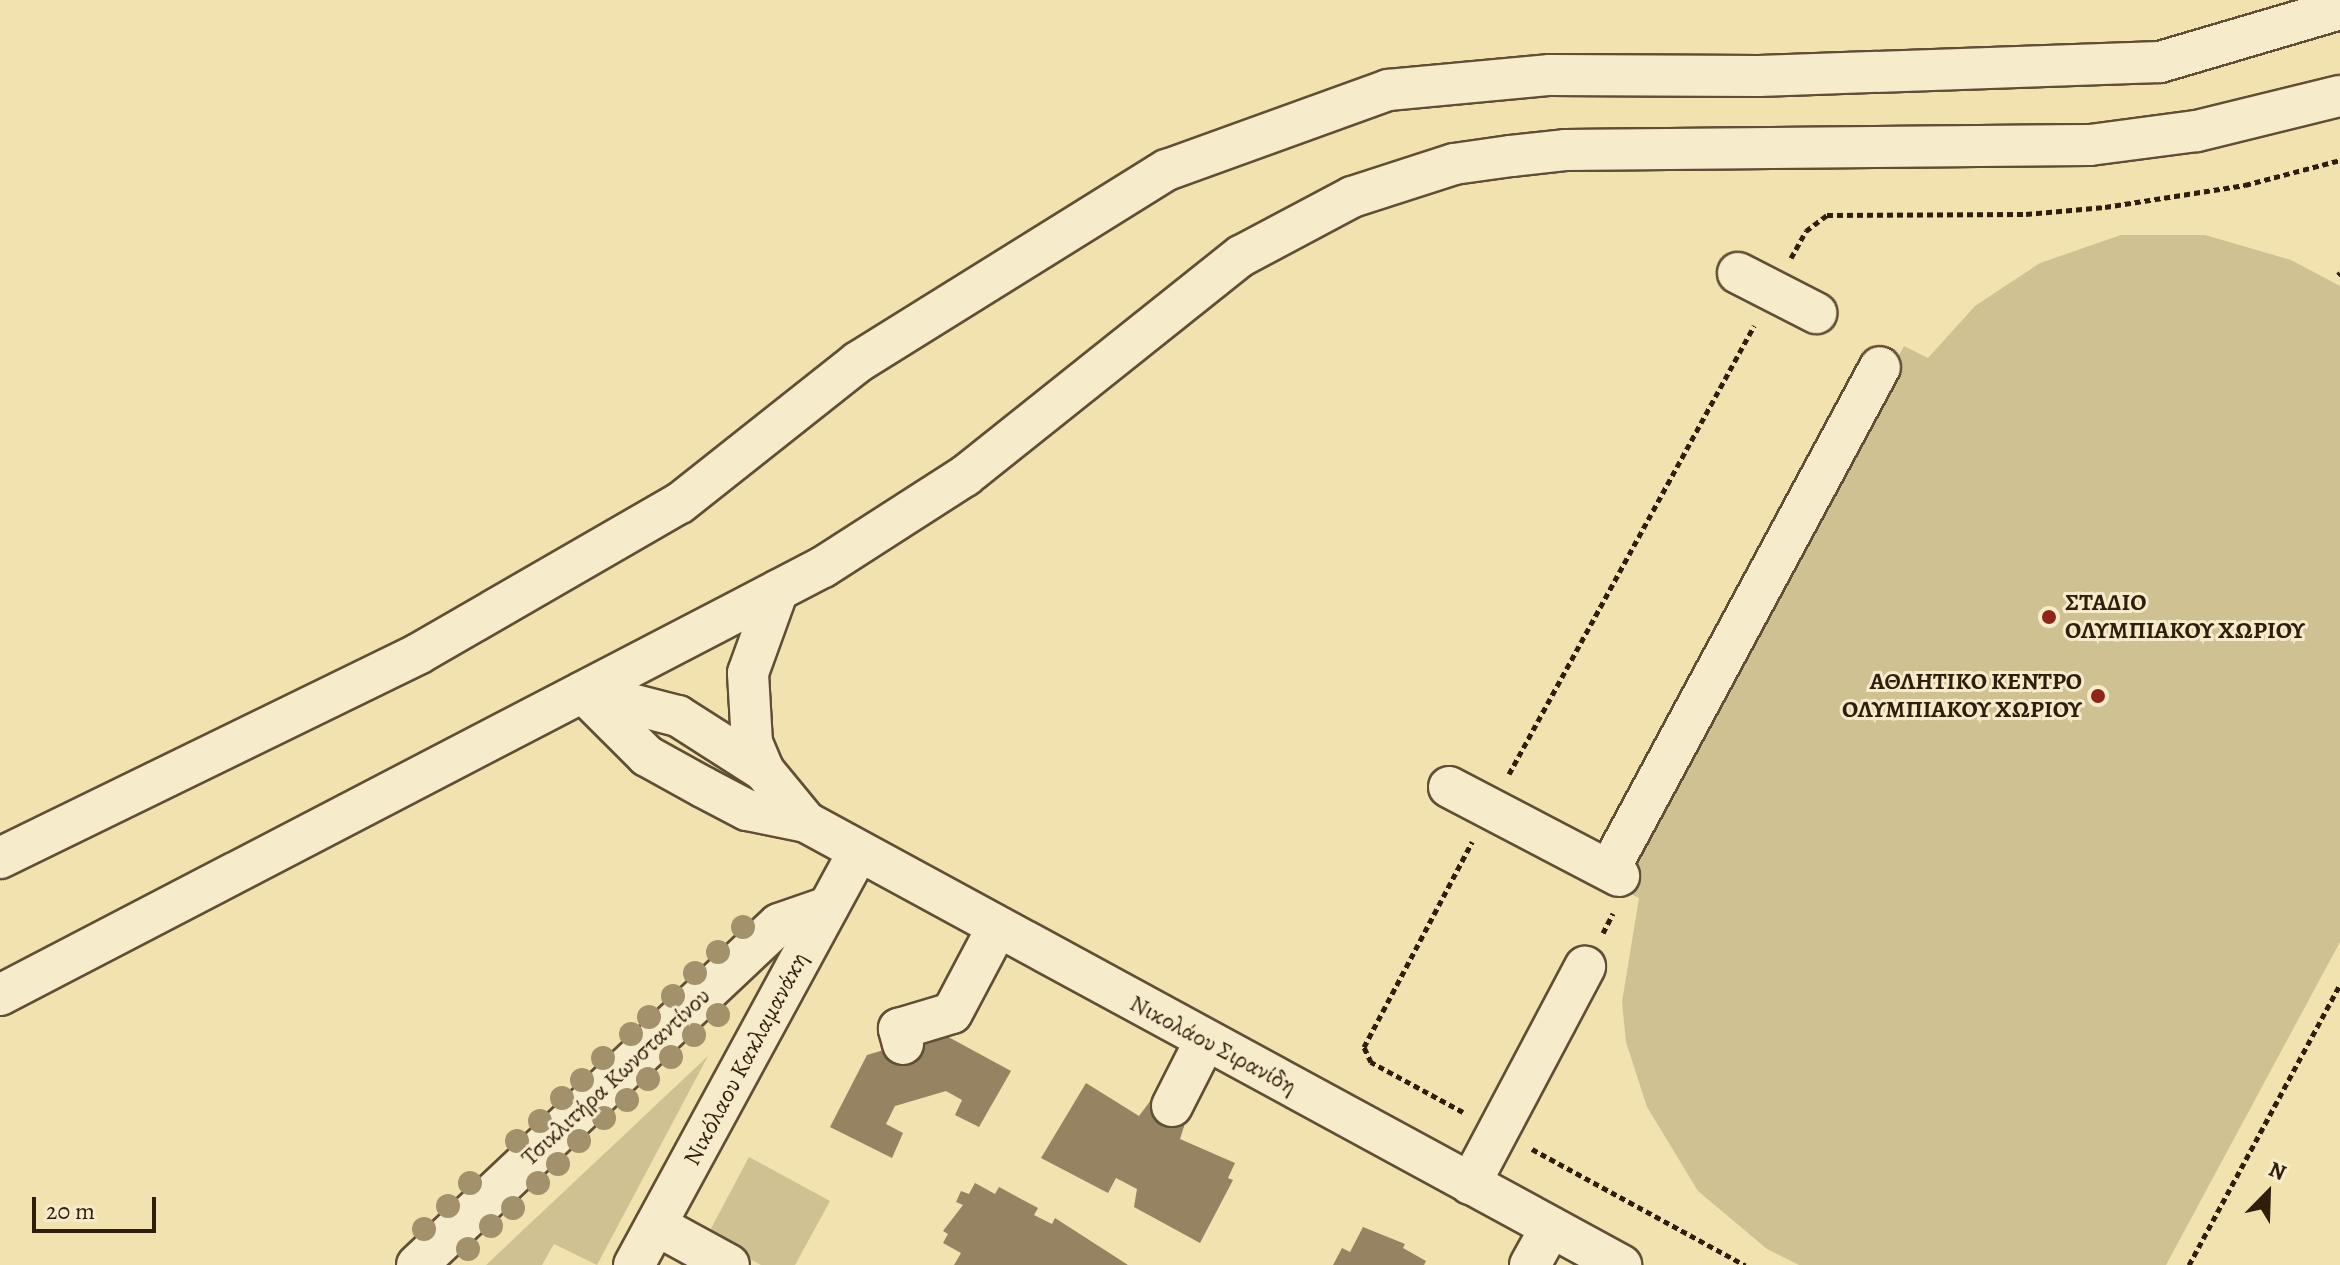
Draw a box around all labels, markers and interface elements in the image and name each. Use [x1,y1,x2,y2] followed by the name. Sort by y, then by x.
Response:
[2065,589,2305,645] place label: ΣΤΑΔΙΟ ΟΛΥΜΠΙΑΚΟΥ ΧΩΡΙΟΥ
[2040,608,2058,626] marker: ΣΤΑΔΙΟ ΟΛΥΜΠΙΑΚΟΥ ΧΩΡΙΟΥ
[1842,668,2082,724] place label: ΑΘΛΗΤΙΚΟ ΚΕΝΤΡΟ ΟΛΥΜΠΙΑΚΟΥ ΧΩΡΙΟΥ
[2089,687,2107,705] marker: ΑΘΛΗΤΙΚΟ ΚΕΝΤΡΟ ΟΛΥΜΠΙΑΚΟΥ ΧΩΡΙΟΥ
[678,947,814,1171] street label: Νικόλαου Κακλαμανάκη
[516,982,716,1172] street label: Τσικλιτήρα Κωνσταντίνου
[1125,989,1301,1101] street label: Νικολάου Σιρανίδη
[2228,1153,2308,1233] north arrow
[2264,1154,2291,1188] text: N
[36,1181,160,1231] scale bar
[46,1195,95,1227] text: 20 m

